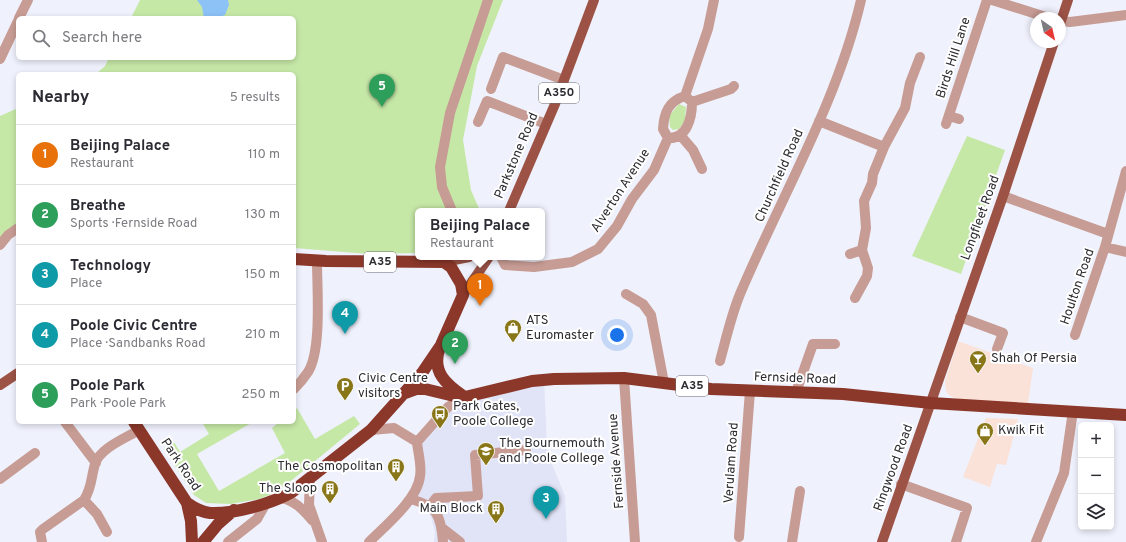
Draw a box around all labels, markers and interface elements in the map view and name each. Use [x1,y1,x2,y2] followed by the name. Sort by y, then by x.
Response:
[1030,12,1066,48] north arrow
[16,16,296,60] search box
[933,16,975,100] street label: Birds Hill Lane
[30,27,52,49] icon: search
[62,29,142,48] text: Search here
[369,74,395,107] pin: 5
[539,83,579,103] road number: A350
[32,87,89,109] text: Nearby
[230,90,280,106] text: 5 results
[492,110,542,202] street label: Parkstone Road
[752,127,808,225] street label: Churchfield Road
[70,137,170,156] text: Beijing Palace
[588,146,654,236] street label: Alverton Avenue
[42,147,48,163] text: 1
[248,147,280,163] text: 110 m
[70,156,134,172] text: Restaurant
[958,173,1004,263] street label: Longfleet Road
[70,197,126,216] text: Breathe
[41,207,49,223] text: 2
[245,207,280,223] text: 130 m
[415,208,545,260] popup
[70,216,197,232] text: Sports · Fernside Road
[430,217,530,236] text: Beijing Palace
[430,236,494,252] text: Restaurant
[1057,247,1099,327] street label: Houlton Road
[364,252,396,272] road number: A35
[70,257,151,276] text: Technology
[41,267,49,283] text: 3
[245,267,280,283] text: 150 m
[467,273,493,306] pin: 1
[70,276,102,292] text: Place
[332,301,358,334] pin: 4
[526,313,594,344] place label: ATS Euromaster
[70,317,197,336] text: Poole Civic Centre
[503,318,523,343] shop icon: ATS Euromaster
[607,325,627,345] your location
[41,327,49,343] text: 4
[245,327,280,343] text: 210 m
[442,331,468,364] pin: 2
[70,336,206,352] text: Place · Sandbanks Road
[968,349,988,374] bar icon: Shah Of Persia
[991,351,1077,367] place label: Shah Of Persia
[753,370,837,388] street label: Fernside Road
[358,371,428,402] place label: Civic Centre visitors
[335,376,355,401] parking icon: Civic Centre visitors
[676,376,708,396] road number: A35
[70,377,145,396] text: Poole Park
[41,387,49,403] text: 5
[242,387,280,403] text: 250 m
[70,396,166,412] text: Park · Poole Park
[453,399,533,430] place label: Park Gates, Poole College
[430,404,450,429] bus stop icon: Park Gates, Poole College
[606,413,628,509] street label: Fernside Avenue
[975,421,995,446] shop icon: Kwik Fit
[721,422,743,504] street label: Verulam Road
[871,422,917,514] street label: Ringwood Road
[1078,422,1114,530] map controls
[1078,422,1114,458] button: +
[998,423,1044,439] place label: Kwik Fit
[157,436,203,494] street label: Park Road
[499,436,605,467] place label: The Bournemouth and Poole College
[476,441,496,466] school or university icon: The Bournemouth and Poole College
[386,457,406,482] building icon: The Cosmopolitan
[1078,458,1114,494] button: −
[277,459,383,475] place label: The Cosmopolitan
[320,479,340,504] building icon: The Sloop
[259,481,317,497] place label: The Sloop
[533,486,559,519] pin: 3
[1078,494,1114,530] button: layers
[486,499,506,524] building icon: Main Block
[420,501,483,517] place label: Main Block

